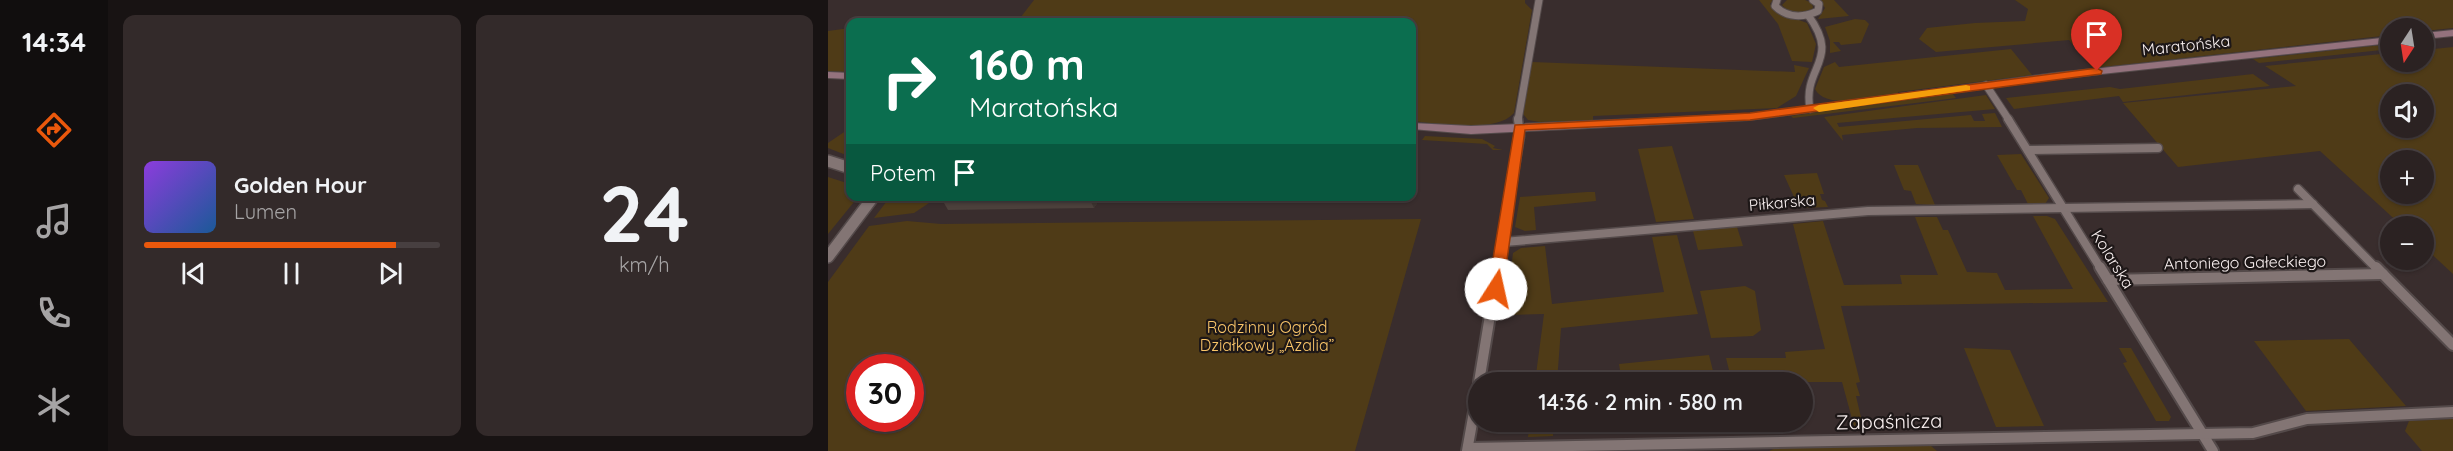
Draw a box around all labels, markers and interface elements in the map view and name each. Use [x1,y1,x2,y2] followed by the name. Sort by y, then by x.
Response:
[2071,9,2122,71] pin
[2080,18,2113,51] icon: arrive
[2380,18,2434,72] north arrow
[2380,18,2434,270] map controls
[22,25,86,59] text: 14:34
[2141,30,2231,60] street label: Maratońska
[969,38,1085,91] text: 160 m
[870,42,948,120] icon: right
[2380,84,2434,138] button: sound
[969,90,1118,124] text: Maratońska
[33,109,75,151] icon: directions
[2380,150,2434,204] button: +
[948,156,981,189] icon: arrive
[870,159,936,187] text: Potem
[599,164,689,262] text: 24
[234,171,367,199] text: Golden Hour
[1748,189,1816,215] street label: Piłkarska
[234,199,297,224] text: Lumen
[33,200,75,242] icon: music
[2380,216,2434,270] button: −
[2087,226,2139,292] street label: Kolarska
[2164,251,2326,273] street label: Antoniego Gałeckiego
[619,252,670,277] text: km/h
[177,257,210,290] icon: previous
[275,257,308,290] icon: pause
[374,257,407,290] icon: next
[1464,257,1528,321] position arrow
[33,292,75,334] icon: phone
[1200,317,1334,355] park label: Rodzinny Ogród Działkowy „Azalia”
[846,354,924,432] speed limit sign: 30
[33,384,75,426] icon: climate
[1538,388,1743,416] text: 14:36 · 2 min · 580 m
[1836,408,1942,434] street label: Zapaśnicza

